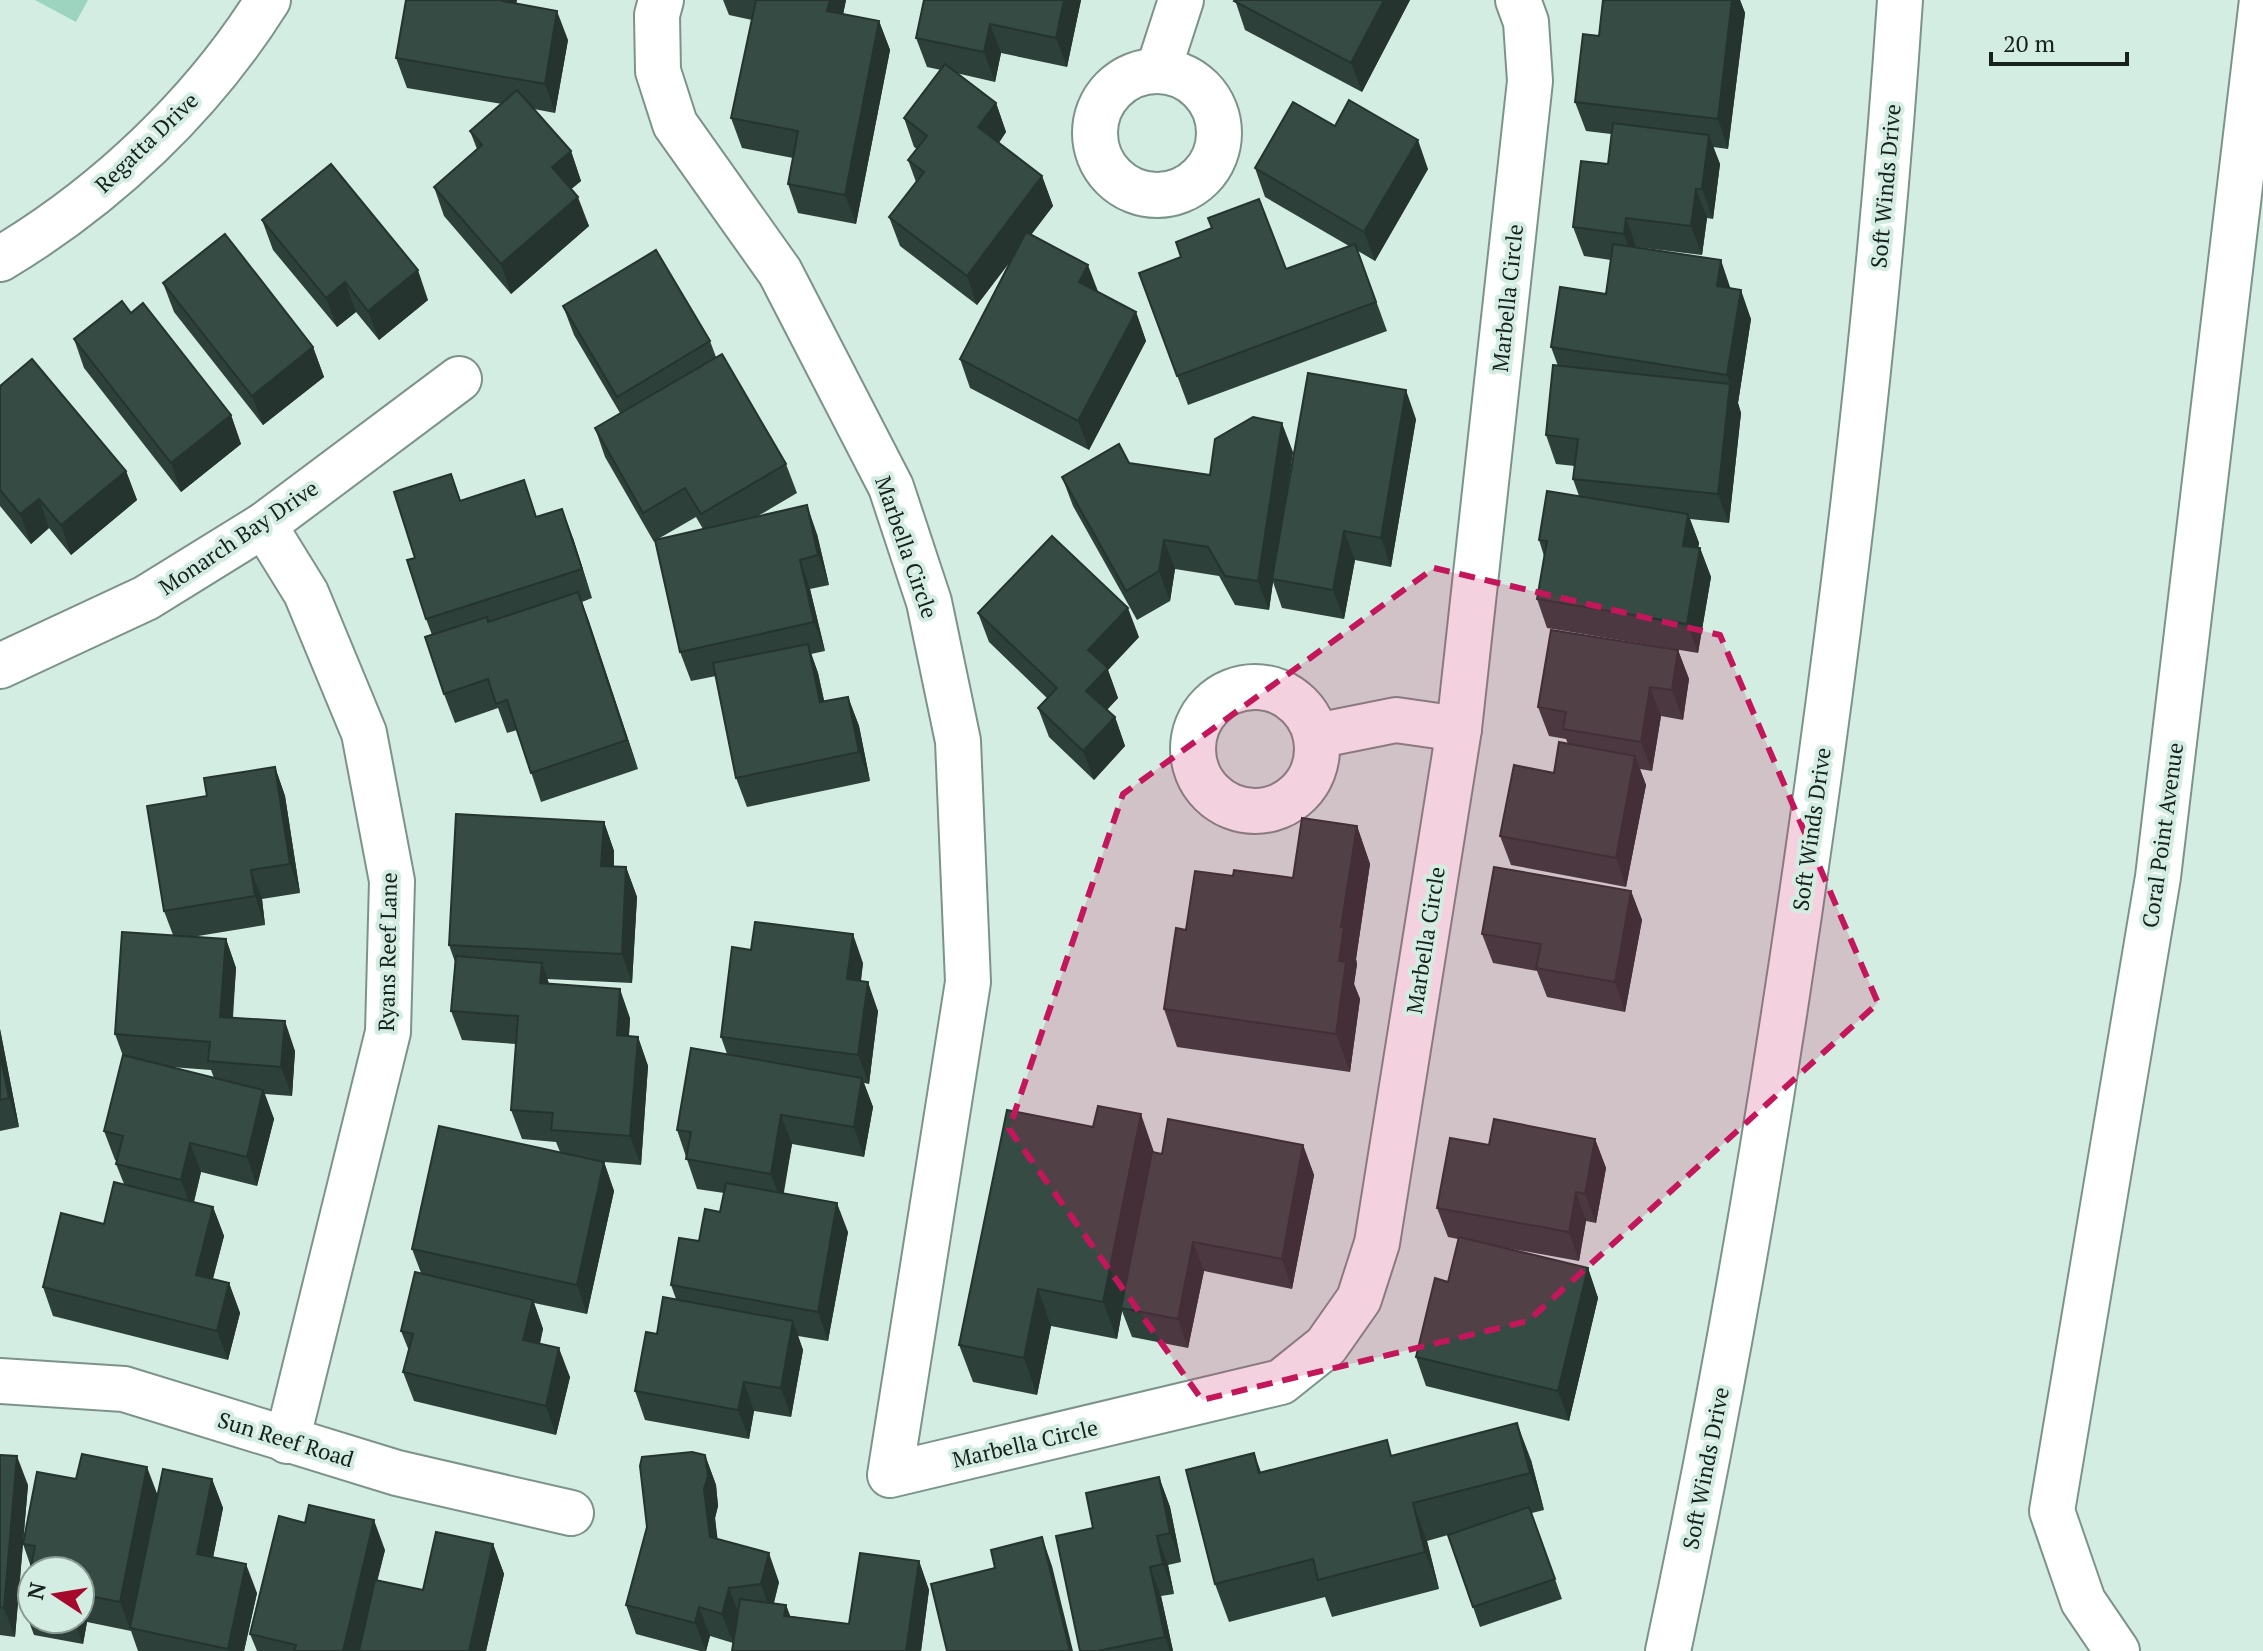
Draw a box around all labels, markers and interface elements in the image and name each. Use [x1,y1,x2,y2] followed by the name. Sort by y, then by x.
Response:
[1991,16,2127,66] scale bar
[2003,27,2055,59] text: 20 m
[88,86,204,198] street label: Regatta Drive
[1863,103,1907,269] street label: Soft Winds Drive
[1485,223,1529,373] street label: Marbella Circle
[869,472,945,622] street label: Marbella Circle
[153,473,323,601] street label: Monarch Bay Drive
[2135,741,2189,929] street label: Coral Point Avenue
[1785,746,1837,912] street label: Soft Winds Drive
[1399,864,1451,1016] street label: Marbella Circle
[371,872,403,1032] street label: Ryans Reef Lane
[1675,1384,1735,1552] street label: Soft Winds Drive
[215,1405,357,1473] street label: Sun Reef Road
[949,1412,1101,1474] street label: Marbella Circle
[16,1555,96,1635] north arrow
[20,1579,52,1602] text: N

